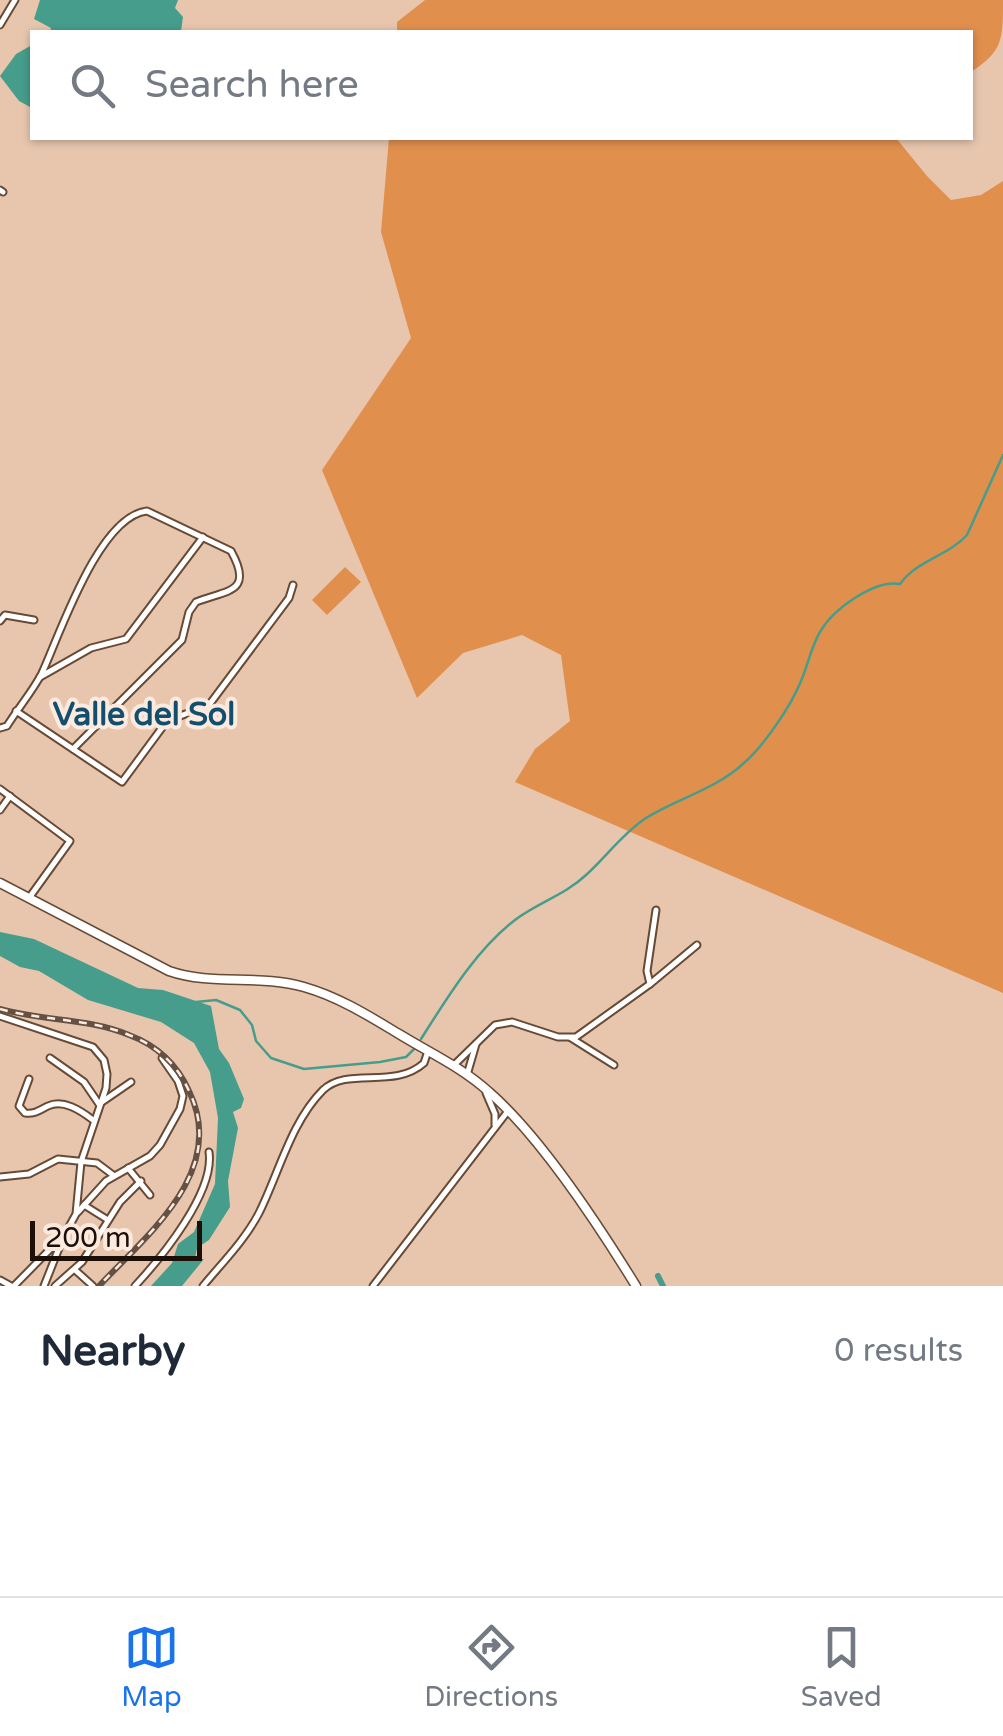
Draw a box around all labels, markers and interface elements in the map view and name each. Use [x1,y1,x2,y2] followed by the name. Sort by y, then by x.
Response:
[30,30,973,140] search box
[65,58,120,113] icon: search
[145,62,359,108] text: Search here
[53,696,235,734] district label: Valle del Sol
[30,1216,202,1260] scale bar
[45,1221,131,1255] text: 200 m
[40,1326,185,1377] text: Nearby
[834,1332,963,1370] text: 0 results
[121,1620,182,1714] tab: Map
[424,1620,558,1714] tab: Directions
[801,1620,882,1714] tab: Saved

